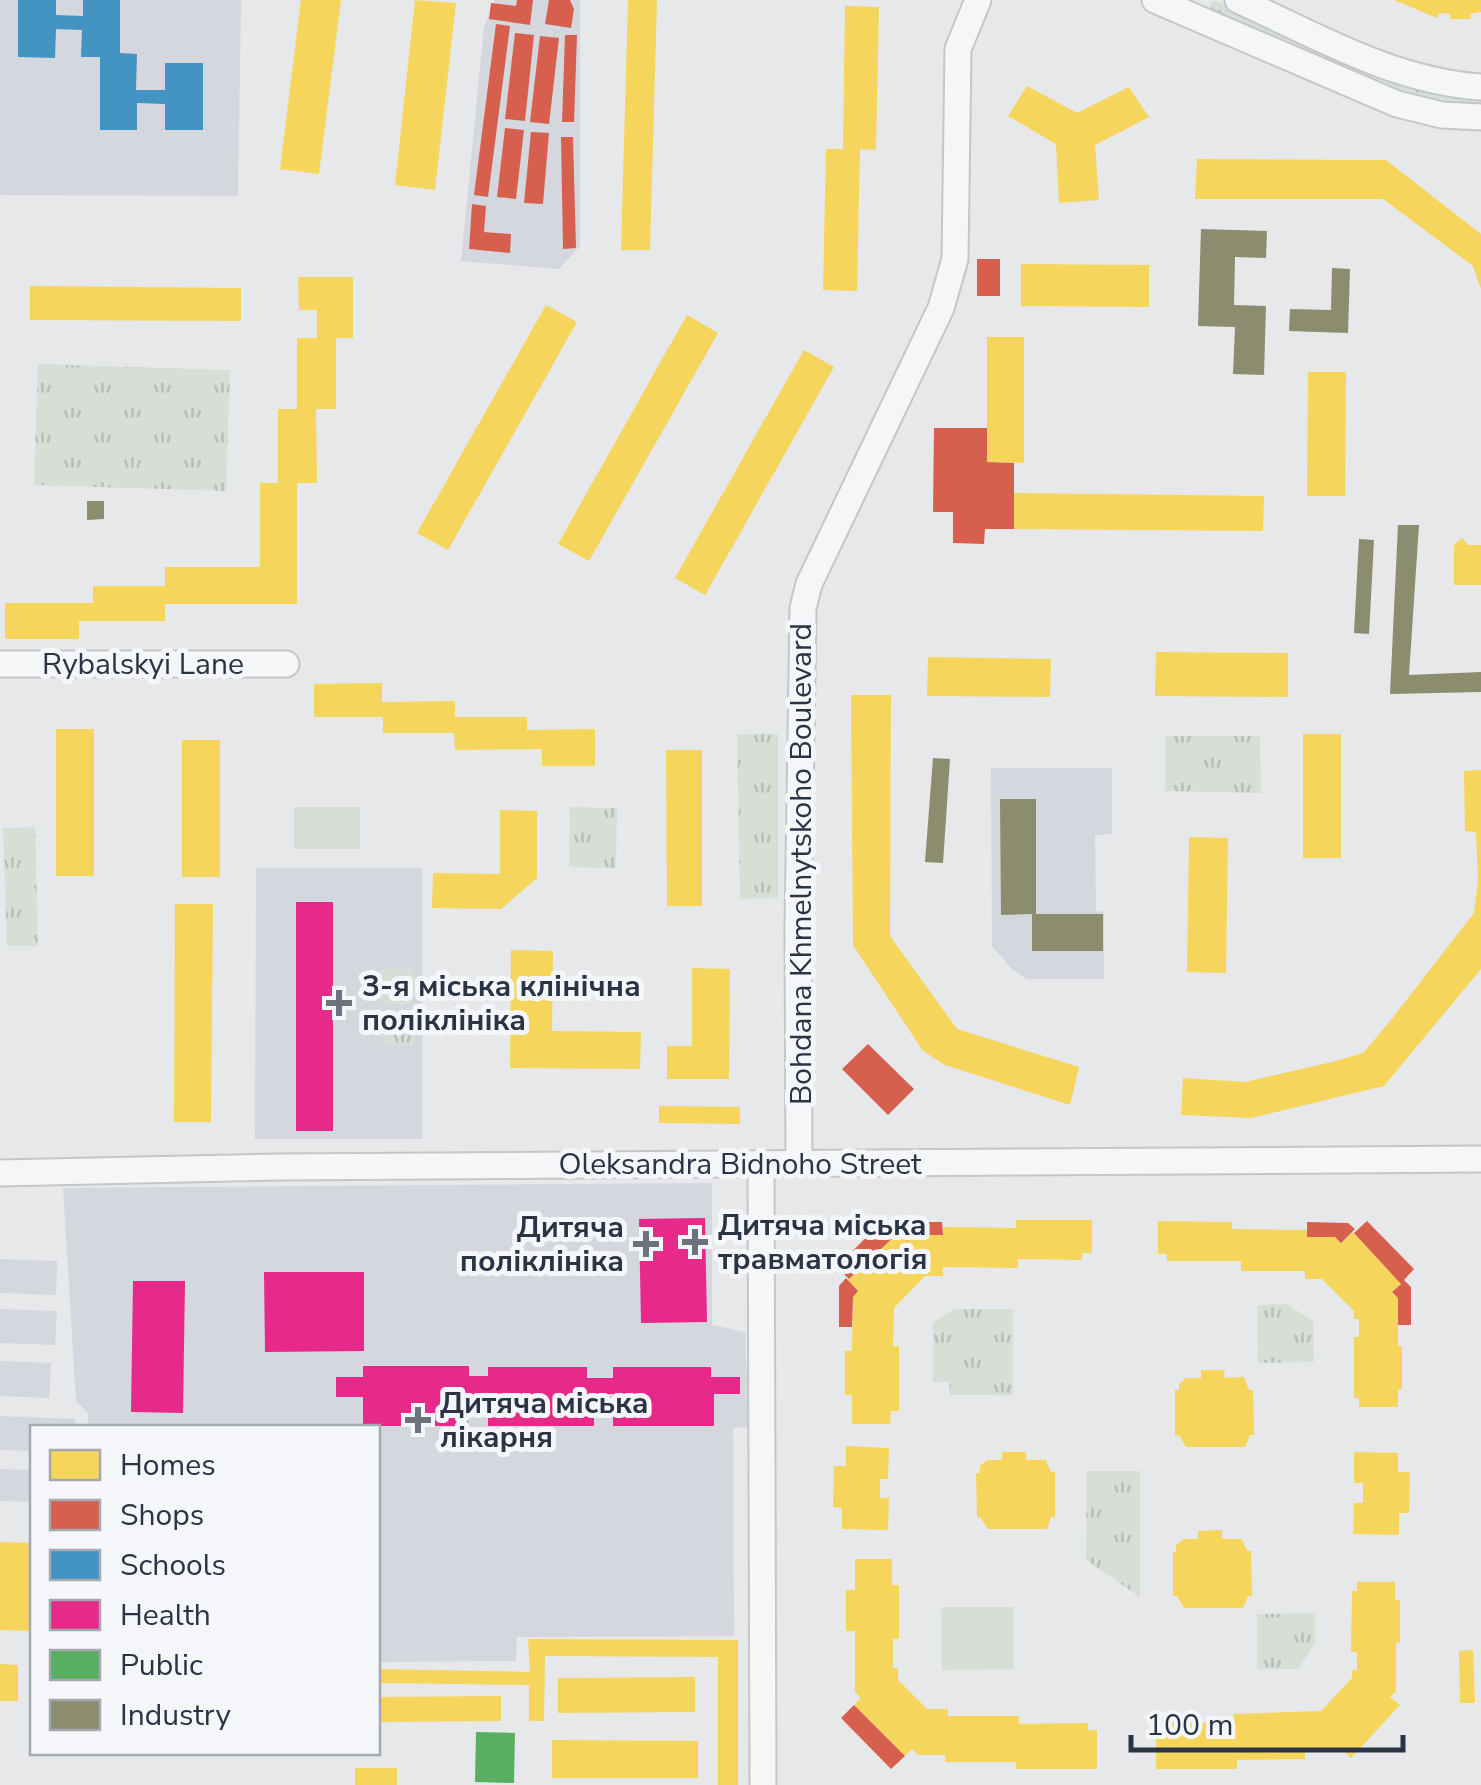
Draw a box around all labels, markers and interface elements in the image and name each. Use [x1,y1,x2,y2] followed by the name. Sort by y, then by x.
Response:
[781,623,822,1105] street label: Bohdana Khmelnytskoho Boulevard
[42,644,244,685] street label: Rybalskyi Lane
[362,966,641,1041] place label: 3-я міська клінічна поліклініка
[326,990,352,1016] marker: 3-я міська клінічна поліклініка
[558,1144,922,1185] street label: Oleksandra Bidnoho Street
[718,1205,928,1280] place label: Дитяча міська травматологія
[460,1207,624,1282] place label: Дитяча поліклініка
[682,1229,708,1255] marker: Дитяча міська травматологія
[633,1231,659,1257] marker: Дитяча поліклініка
[440,1383,649,1458] place label: Дитяча міська лікарня
[405,1407,431,1433] marker: Дитяча міська лікарня
[30,1425,380,1755] legend
[120,1445,216,1486] text: Homes
[120,1495,204,1536] text: Shops
[120,1545,226,1586] text: Schools
[120,1595,211,1636] text: Health
[120,1645,203,1686] text: Public
[1131,1690,1404,1752] scale bar
[120,1695,231,1736] text: Industry
[1146,1705,1233,1746] text: 100 m

